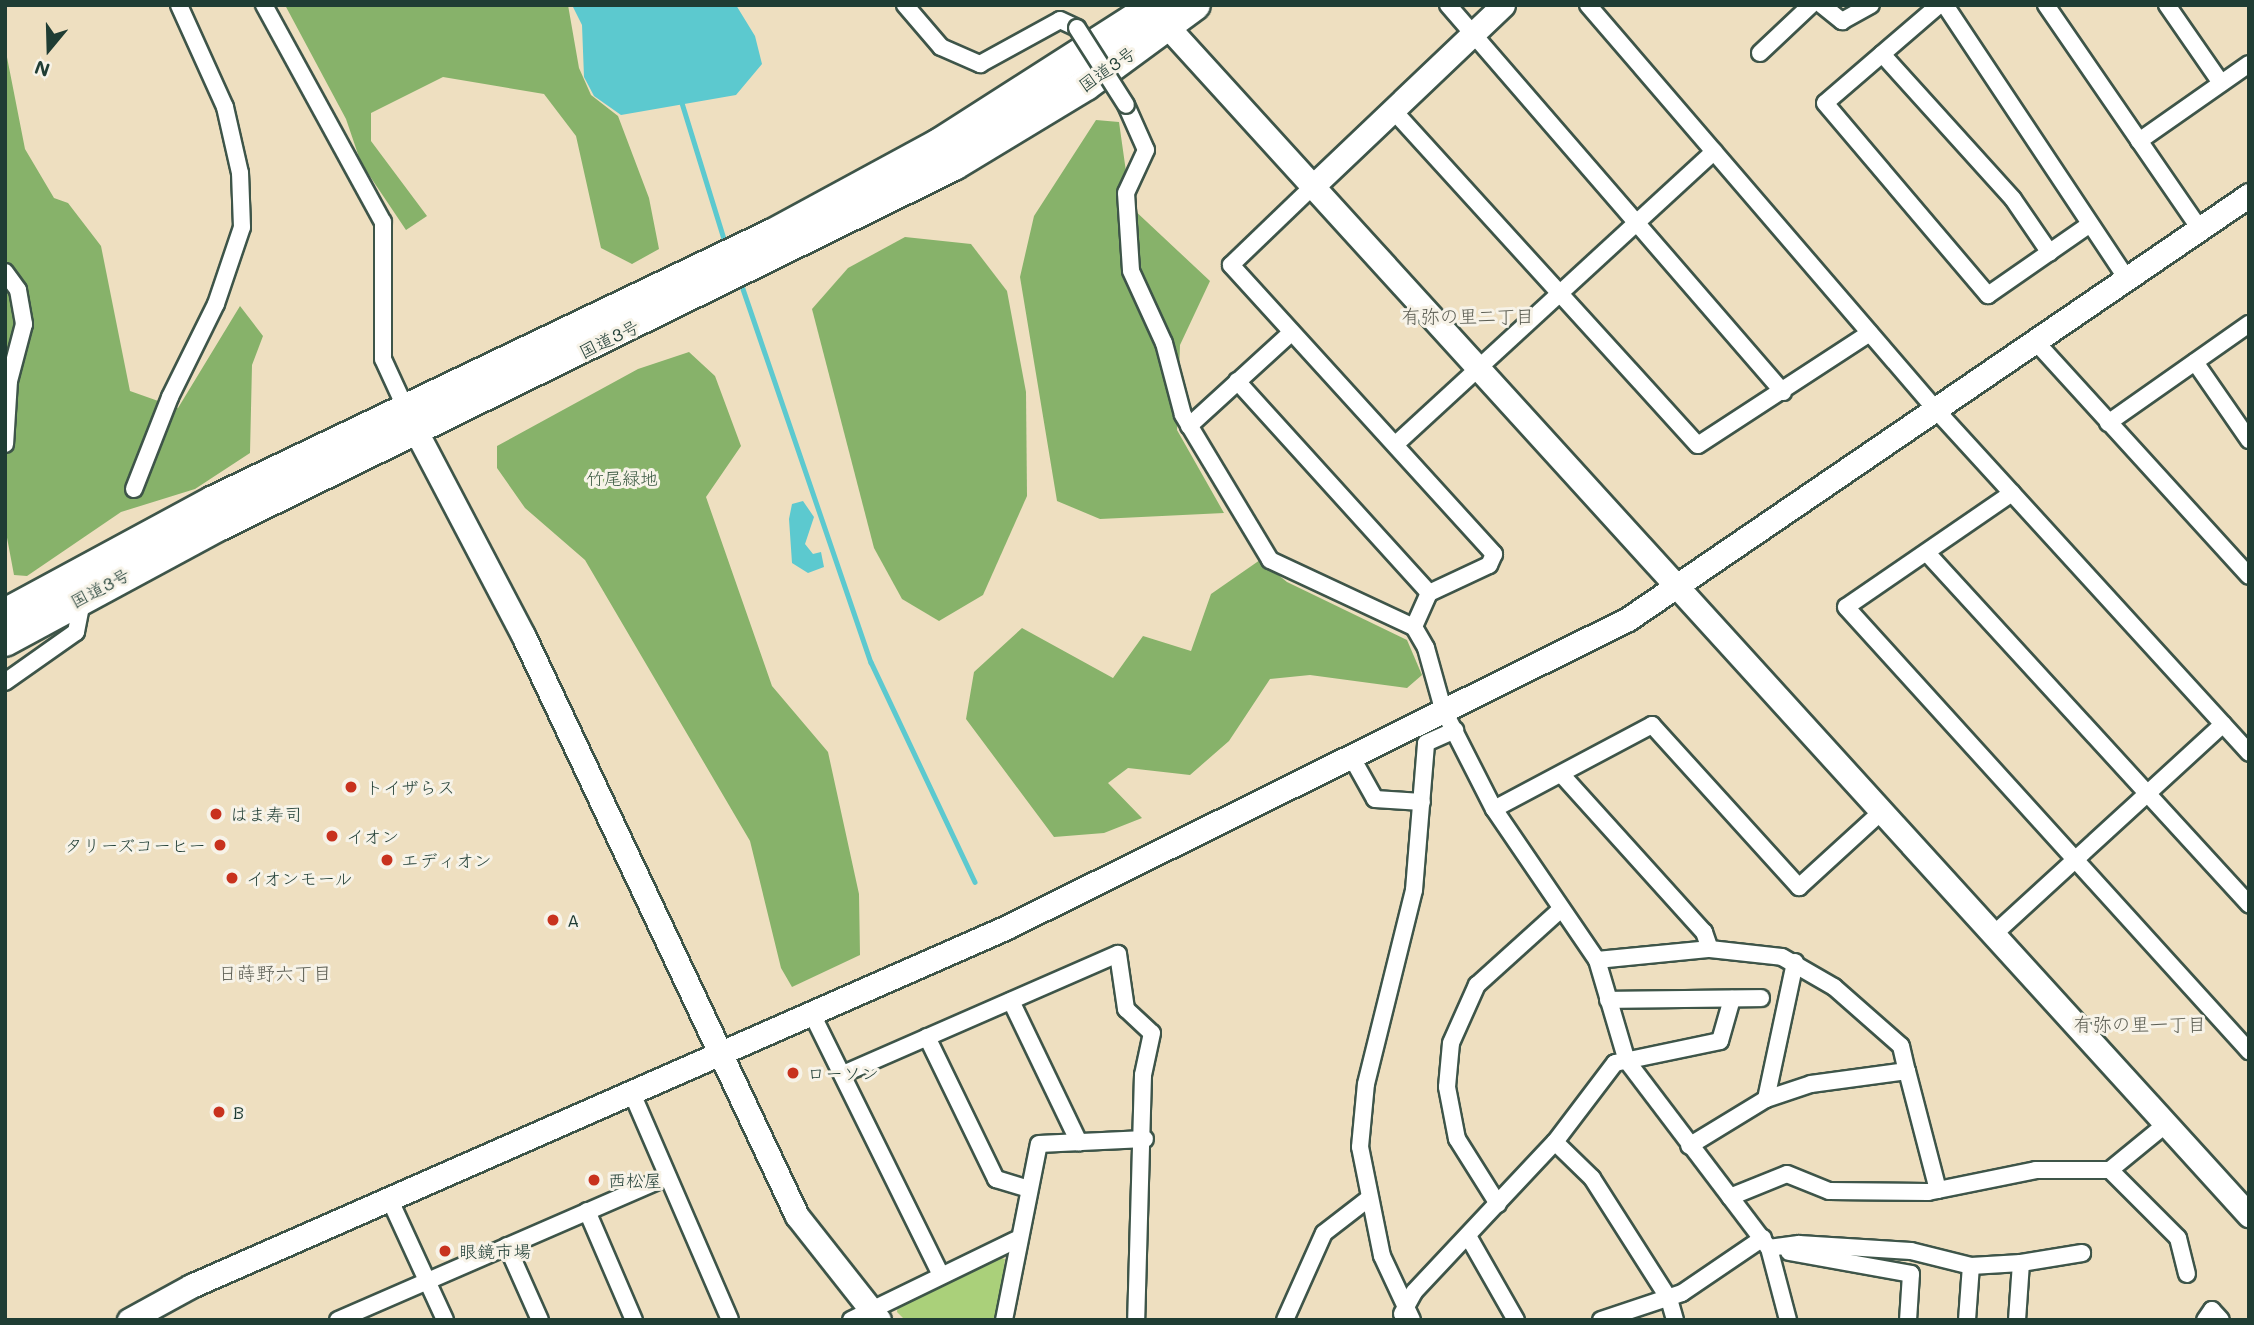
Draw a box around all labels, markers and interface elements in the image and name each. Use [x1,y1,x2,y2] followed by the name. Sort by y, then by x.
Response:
[14,14,84,84] north arrow
[1074,42,1140,96] street label: 国道3号
[31,55,53,83] text: N
[1402,305,1534,327] district label: 有弥の里二丁目
[575,315,643,363] street label: 国道3号
[586,467,658,489] park label: 竹尾緑地
[66,563,134,613] street label: 国道3号
[365,776,455,798] place label: トイザらス
[343,779,359,795] marker: トイザらス
[230,803,302,825] place label: はま寿司
[208,806,224,822] marker: はま寿司
[346,825,400,847] place label: イオン
[324,828,340,844] marker: イオン
[63,834,206,856] place label: タリーズコーヒー
[212,837,228,853] marker: タリーズコーヒー
[401,849,491,871] place label: エディオン
[379,852,395,868] marker: エディオン
[246,867,354,889] place label: イオンモール
[224,870,240,886] marker: イオンモール
[567,909,579,931] place label: A
[545,912,561,928] marker: A
[218,962,332,984] district label: 日蒔野六丁目
[2074,1013,2206,1035] district label: 有弥の里一丁目
[807,1062,879,1084] place label: ローソン
[785,1065,801,1081] marker: ローソン
[233,1101,244,1123] place label: B
[211,1104,227,1120] marker: B
[608,1169,662,1191] place label: 西松屋
[586,1172,602,1188] marker: 西松屋
[459,1240,531,1262] place label: 眼鏡市場
[437,1243,453,1259] marker: 眼鏡市場

